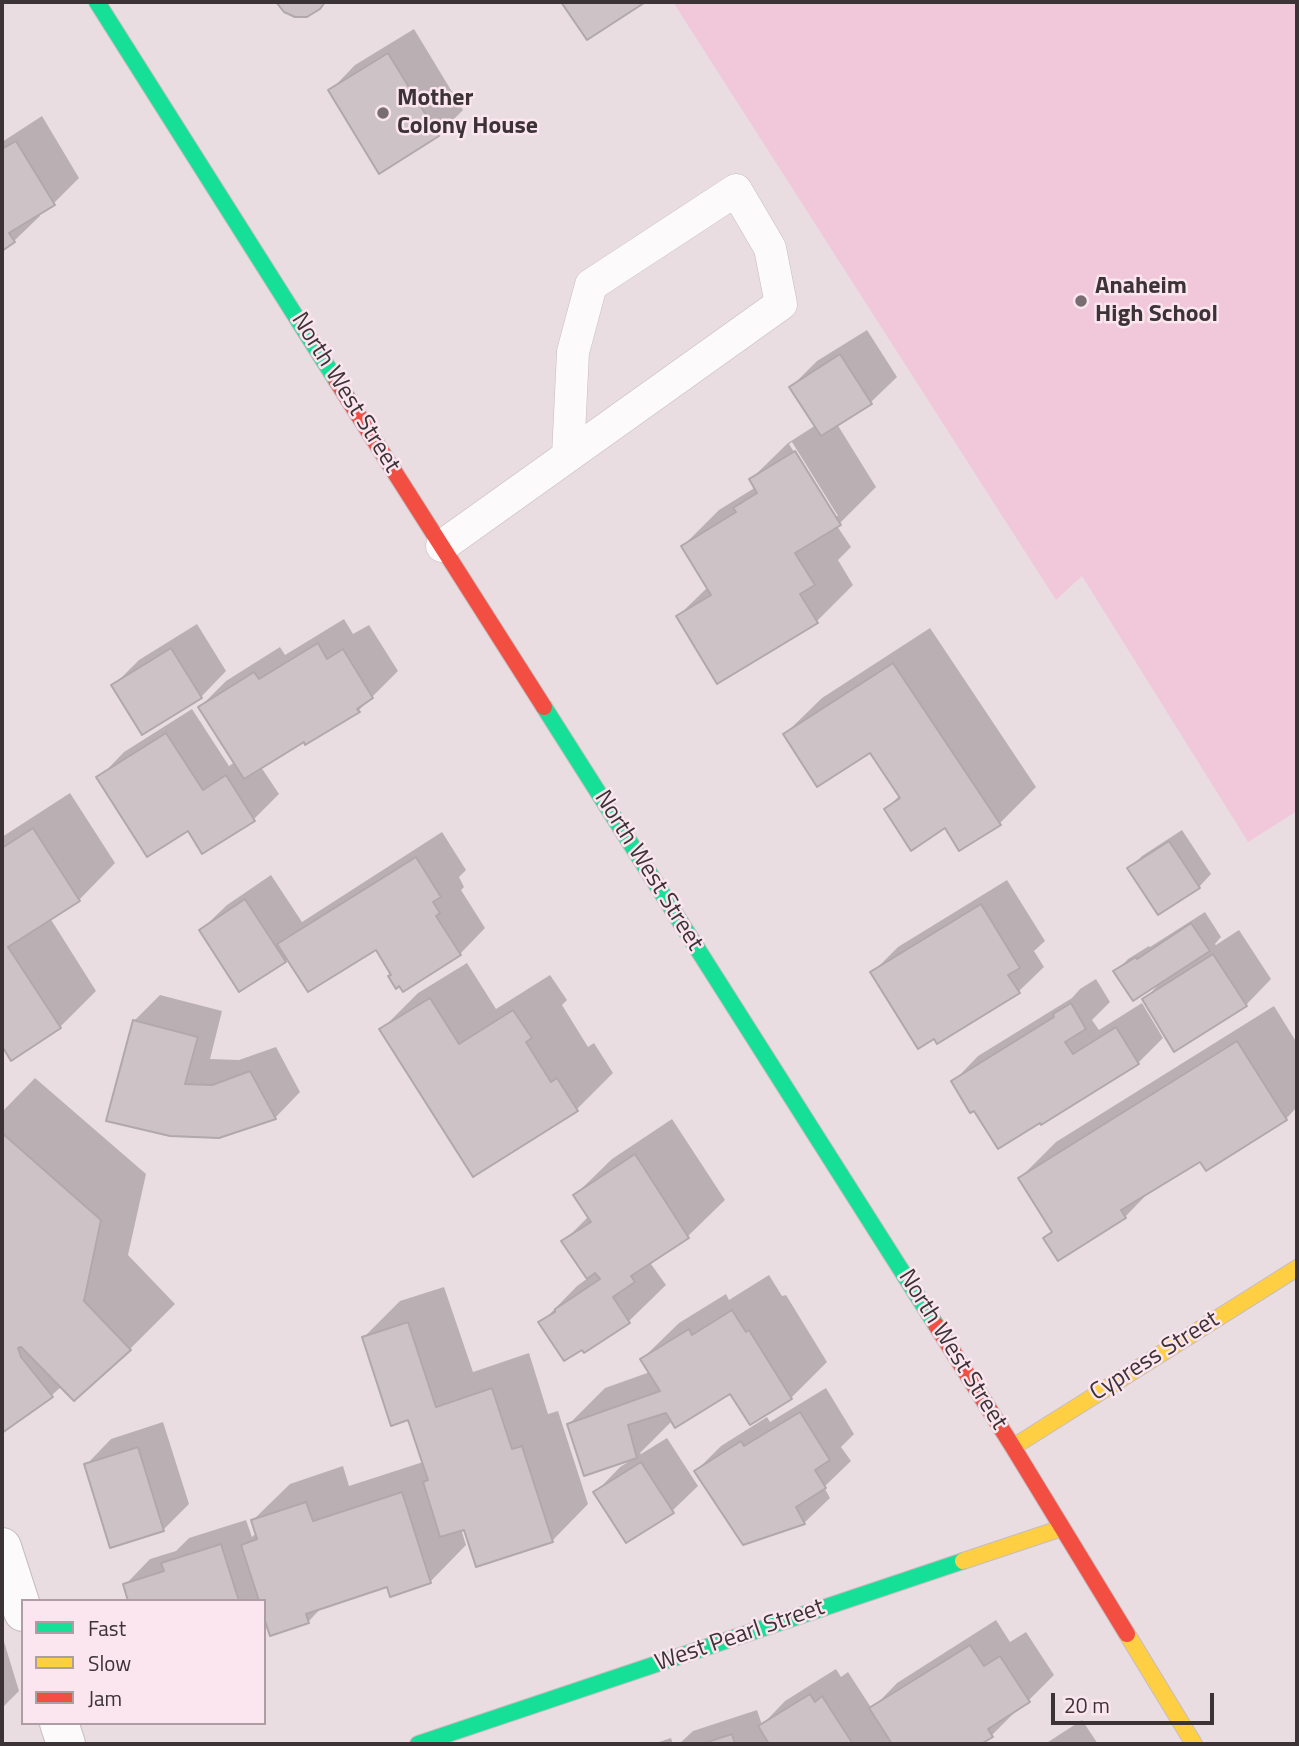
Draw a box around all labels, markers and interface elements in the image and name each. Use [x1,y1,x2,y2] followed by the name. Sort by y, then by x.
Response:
[397,85,538,141] place label: Mother Colony House
[375,105,391,121] marker: Mother Colony House
[1095,273,1218,329] place label: Anaheim High School
[1073,293,1089,309] marker: Anaheim High School
[284,308,406,478] street label: North West Street
[587,786,709,956] street label: North West Street
[891,1265,1013,1435] street label: North West Street
[1085,1306,1225,1408] street label: Cypress Street
[652,1594,828,1678] street label: West Pearl Street
[21,1599,266,1725] legend
[88,1612,126,1644] text: Fast
[88,1647,131,1679] text: Slow
[1054,1680,1217,1724] scale bar
[88,1682,122,1714] text: Jam
[1064,1689,1110,1721] text: 20 m

